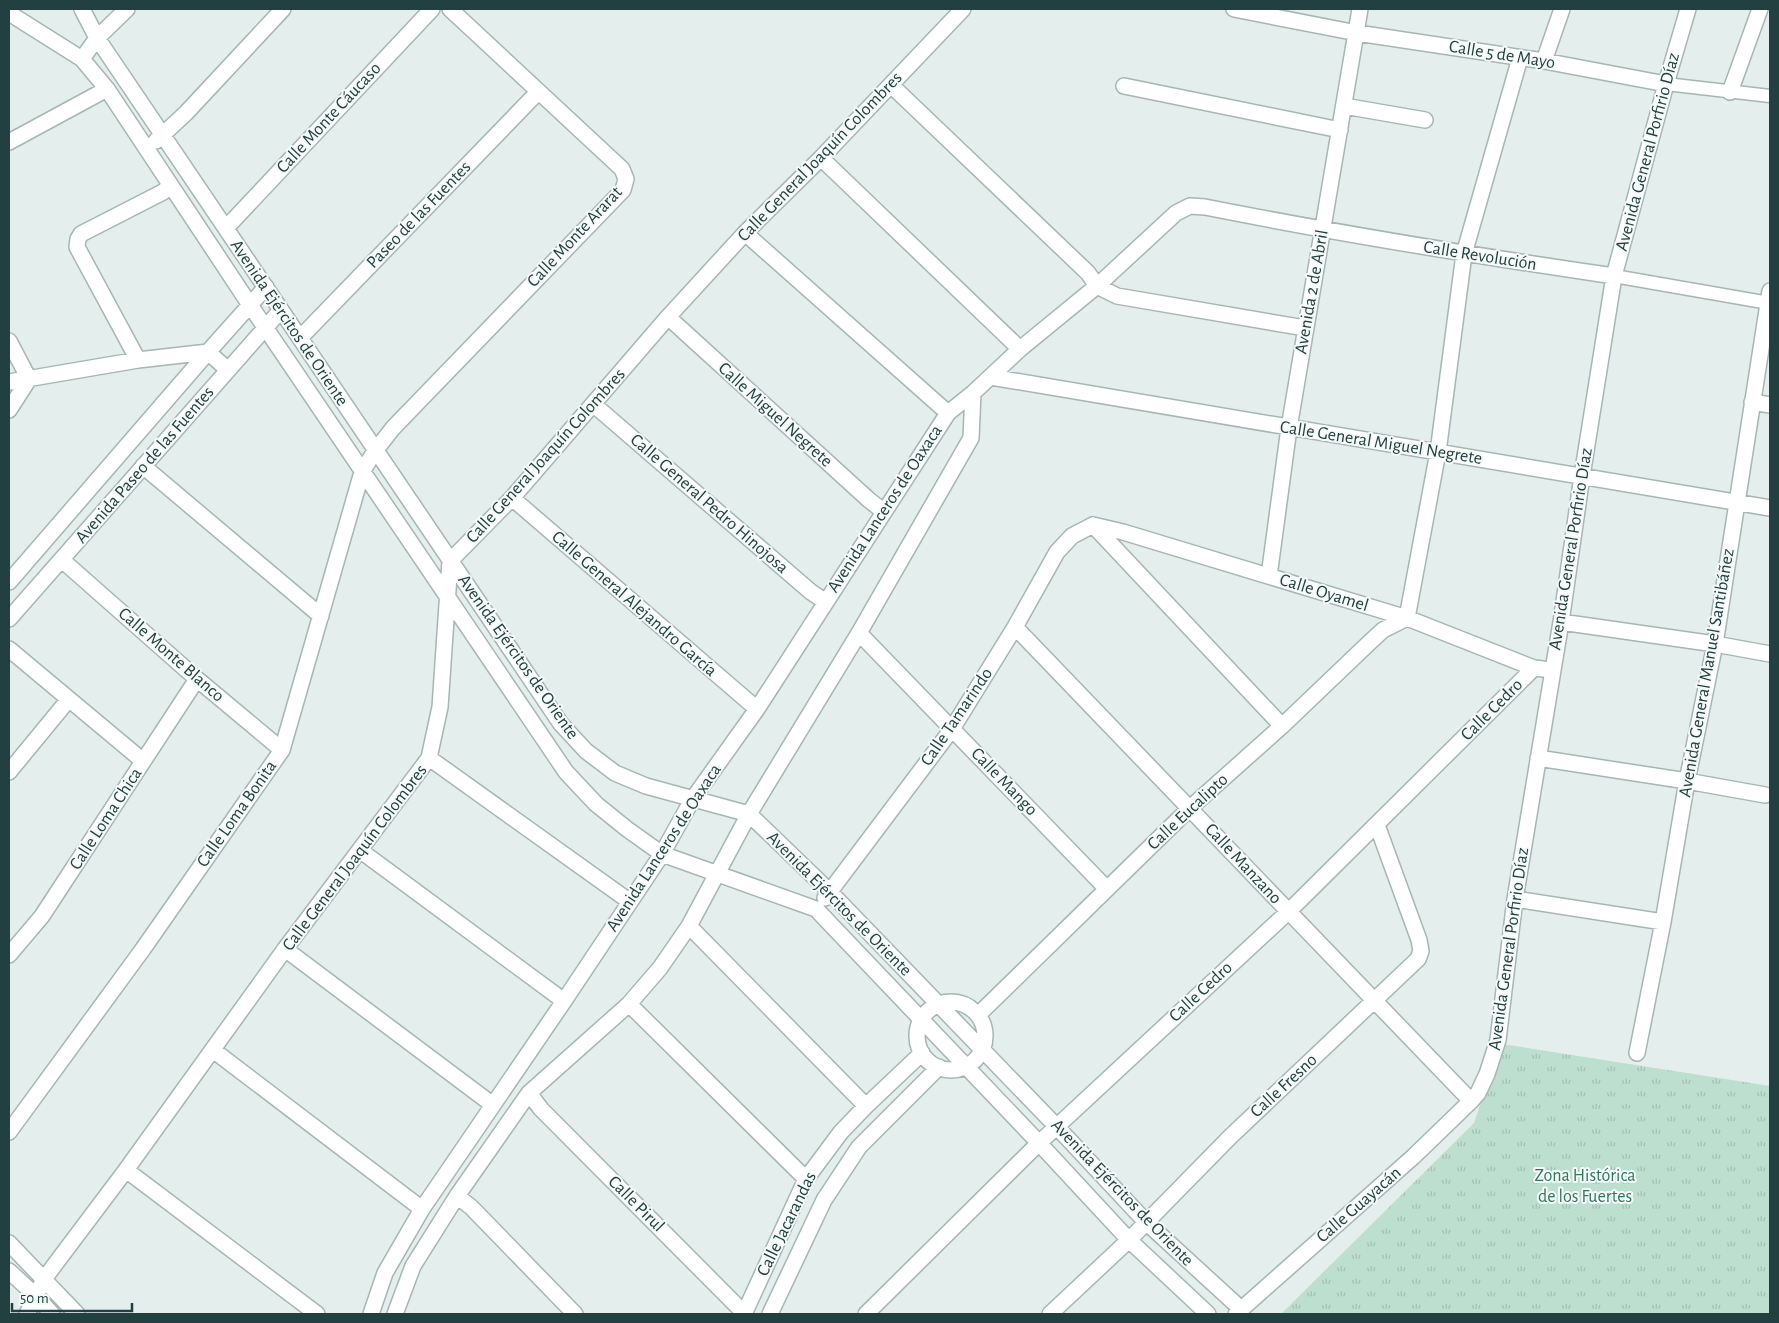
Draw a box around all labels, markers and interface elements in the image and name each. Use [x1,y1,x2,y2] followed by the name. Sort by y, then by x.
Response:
[1448,38,1557,72] street label: Calle 5 de Mayo
[1613,51,1683,253] street label: Avenida General Porfirio Díaz
[273,59,385,177] street label: Calle Monte Cáucaso
[734,69,906,245] street label: Calle General Joaquín Colombres
[364,158,474,272] street label: Paseo de las Fuentes
[524,183,626,291] street label: Calle Monte Ararat
[1292,228,1332,356] street label: Avenida 2 de Abril
[227,237,351,409] street label: Avenida Ejércitos de Oriente
[1422,238,1538,274] street label: Calle Revolución
[714,359,836,471] street label: Calle Miguel Negrete
[463,365,629,547] street label: Calle General Joaquín Colombres
[72,383,218,547] street label: Avenida Paseo de las Fuentes
[1279,418,1483,468] street label: Calle General Miguel Negrete
[824,422,946,596] street label: Avenida Lanceros de Oaxaca
[627,431,791,577] street label: Calle General Pedro Hinojosa
[1546,447,1596,651] street label: Avenida General Porfirio Díaz
[548,528,720,680] street label: Calle General Alejandro García
[1676,547,1738,799] street label: Avenida General Manuel Santibáñez
[454,571,582,743] street label: Avenida Ejércitos de Oriente
[1277,571,1371,615] street label: Calle Oyamel
[115,604,227,706] street label: Calle Monte Blanco
[918,665,996,769] street label: Calle Tamarindo
[1458,676,1526,744] street label: Calle Cedro
[967,744,1041,820] street label: Calle Mango
[194,758,280,870] street label: Calle Loma Bonita
[603,761,725,935] street label: Avenida Lanceros de Oaxaca
[279,762,431,954] street label: Calle General Joaquín Colombres
[66,765,146,873] street label: Calle Loma Chica
[1144,770,1232,854] street label: Calle Eucalipto
[1201,820,1285,908] street label: Calle Manzano
[763,828,915,980] street label: Avenida Ejércitos de Oriente
[1486,847,1532,1051] street label: Avenida General Porfirio Díaz
[1166,958,1236,1026] street label: Calle Cedro
[1247,1051,1321,1121] street label: Calle Fresno
[1047,1116,1197,1270] street label: Avenida Ejércitos de Oriente
[1313,1164,1405,1246] street label: Calle Guayacán
[1535,1167,1635,1206] park label: Zona Histórica de los Fuertes
[754,1169,820,1279] street label: Calle Jacarandas
[605,1173,667,1235] street label: Calle Pirul
[12,1280,132,1312] scale bar
[20,1291,49,1306] text: 50 m

